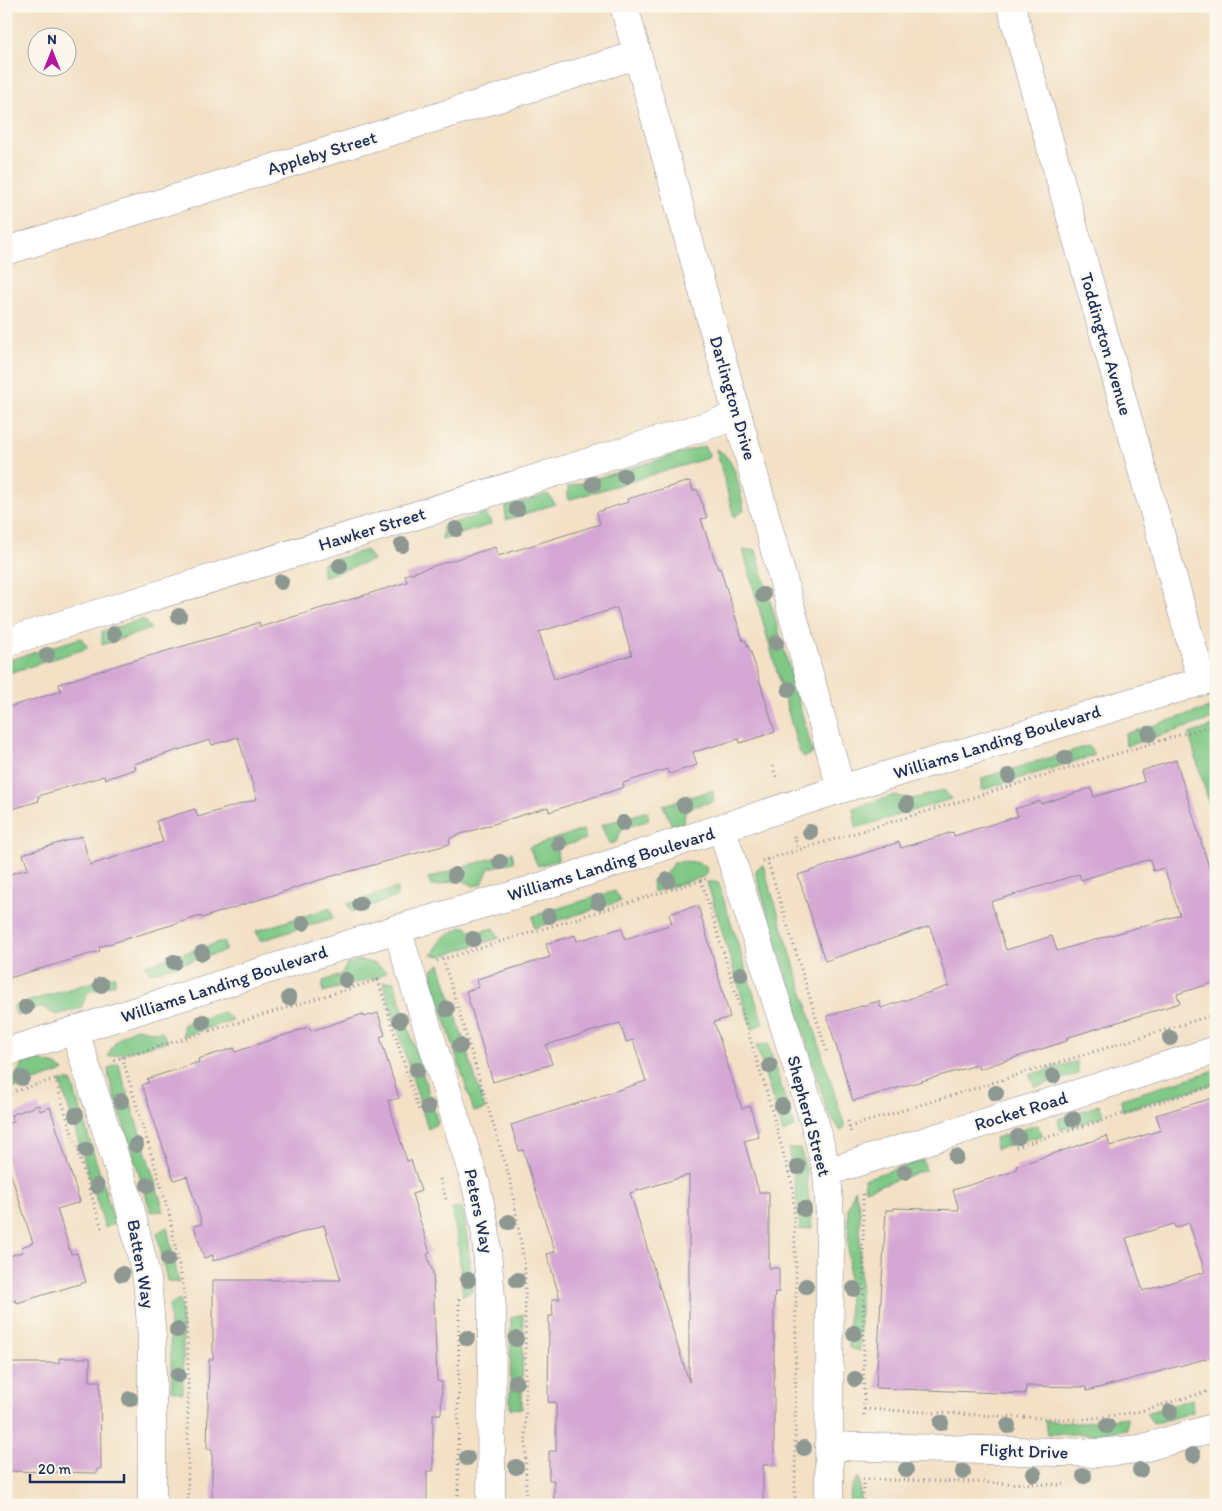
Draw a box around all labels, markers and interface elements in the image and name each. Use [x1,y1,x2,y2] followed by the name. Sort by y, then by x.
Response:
[28,28,78,78] north arrow
[47,31,57,48] text: N
[265,126,380,180] street label: Appleby Street
[1075,270,1137,418] street label: Toddington Avenue
[705,333,761,463] street label: Darlington Drive
[316,502,428,556] street label: Hawker Street
[891,700,1104,784] street label: Williams Landing Boulevard
[505,822,718,906] street label: Williams Landing Boulevard
[118,940,330,1028] street label: Williams Landing Boulevard
[782,1053,836,1179] street label: Shepherd Street
[972,1086,1070,1136] street label: Rocket Road
[459,1167,499,1256] street label: Peters Way
[122,1218,160,1311] street label: Batten Way
[979,1438,1069,1464] street label: Flight Drive
[30,1451,124,1483] scale bar
[38,1460,72,1478] text: 20 m

